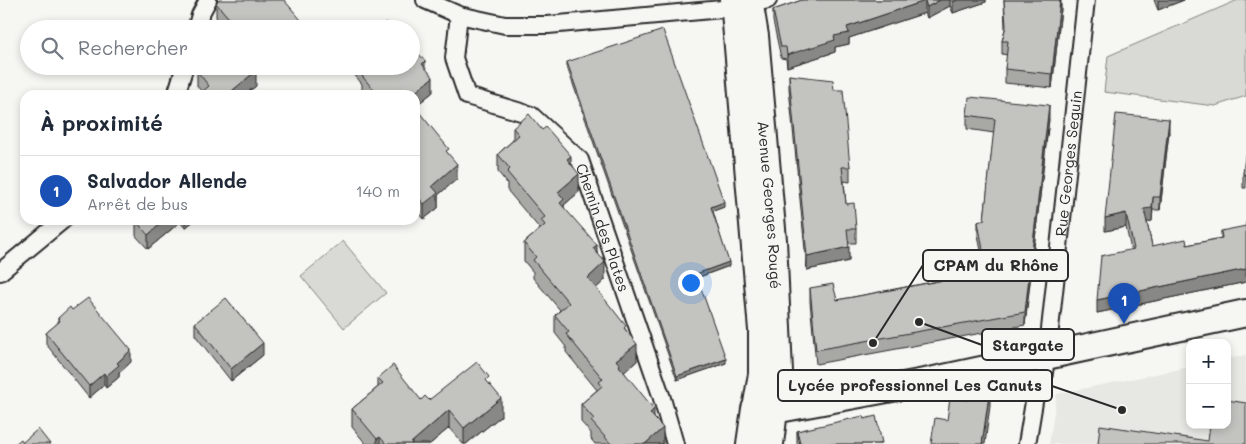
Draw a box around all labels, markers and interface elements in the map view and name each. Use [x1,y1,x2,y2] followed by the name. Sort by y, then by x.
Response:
[20,20,420,75] search box
[38,34,66,62] icon: search
[78,35,188,60] text: Rechercher
[1050,90,1086,237] street label: Rue Georges Seguin
[40,109,163,136] text: À proximité
[754,120,786,289] street label: Avenue Georges Rougé
[572,160,635,294] street label: Chemin des Plates
[87,168,247,193] text: Salvador Allende
[52,180,60,201] text: 1
[356,180,400,201] text: 140 m
[87,193,188,214] text: Arrêt de bus
[923,250,1068,281] callout: CPAM du Rhône
[933,254,1059,275] text: CPAM du Rhône
[678,270,704,296] your location
[1108,283,1140,324] pin: 1
[982,329,1074,360] callout: Stargate
[992,334,1064,355] text: Stargate
[1186,339,1231,429] map controls
[1186,339,1231,384] button: +
[778,370,1052,401] callout: Lycée professionnel Les Canuts
[788,374,1042,395] text: Lycée professionnel Les Canuts
[1186,384,1231,429] button: −

